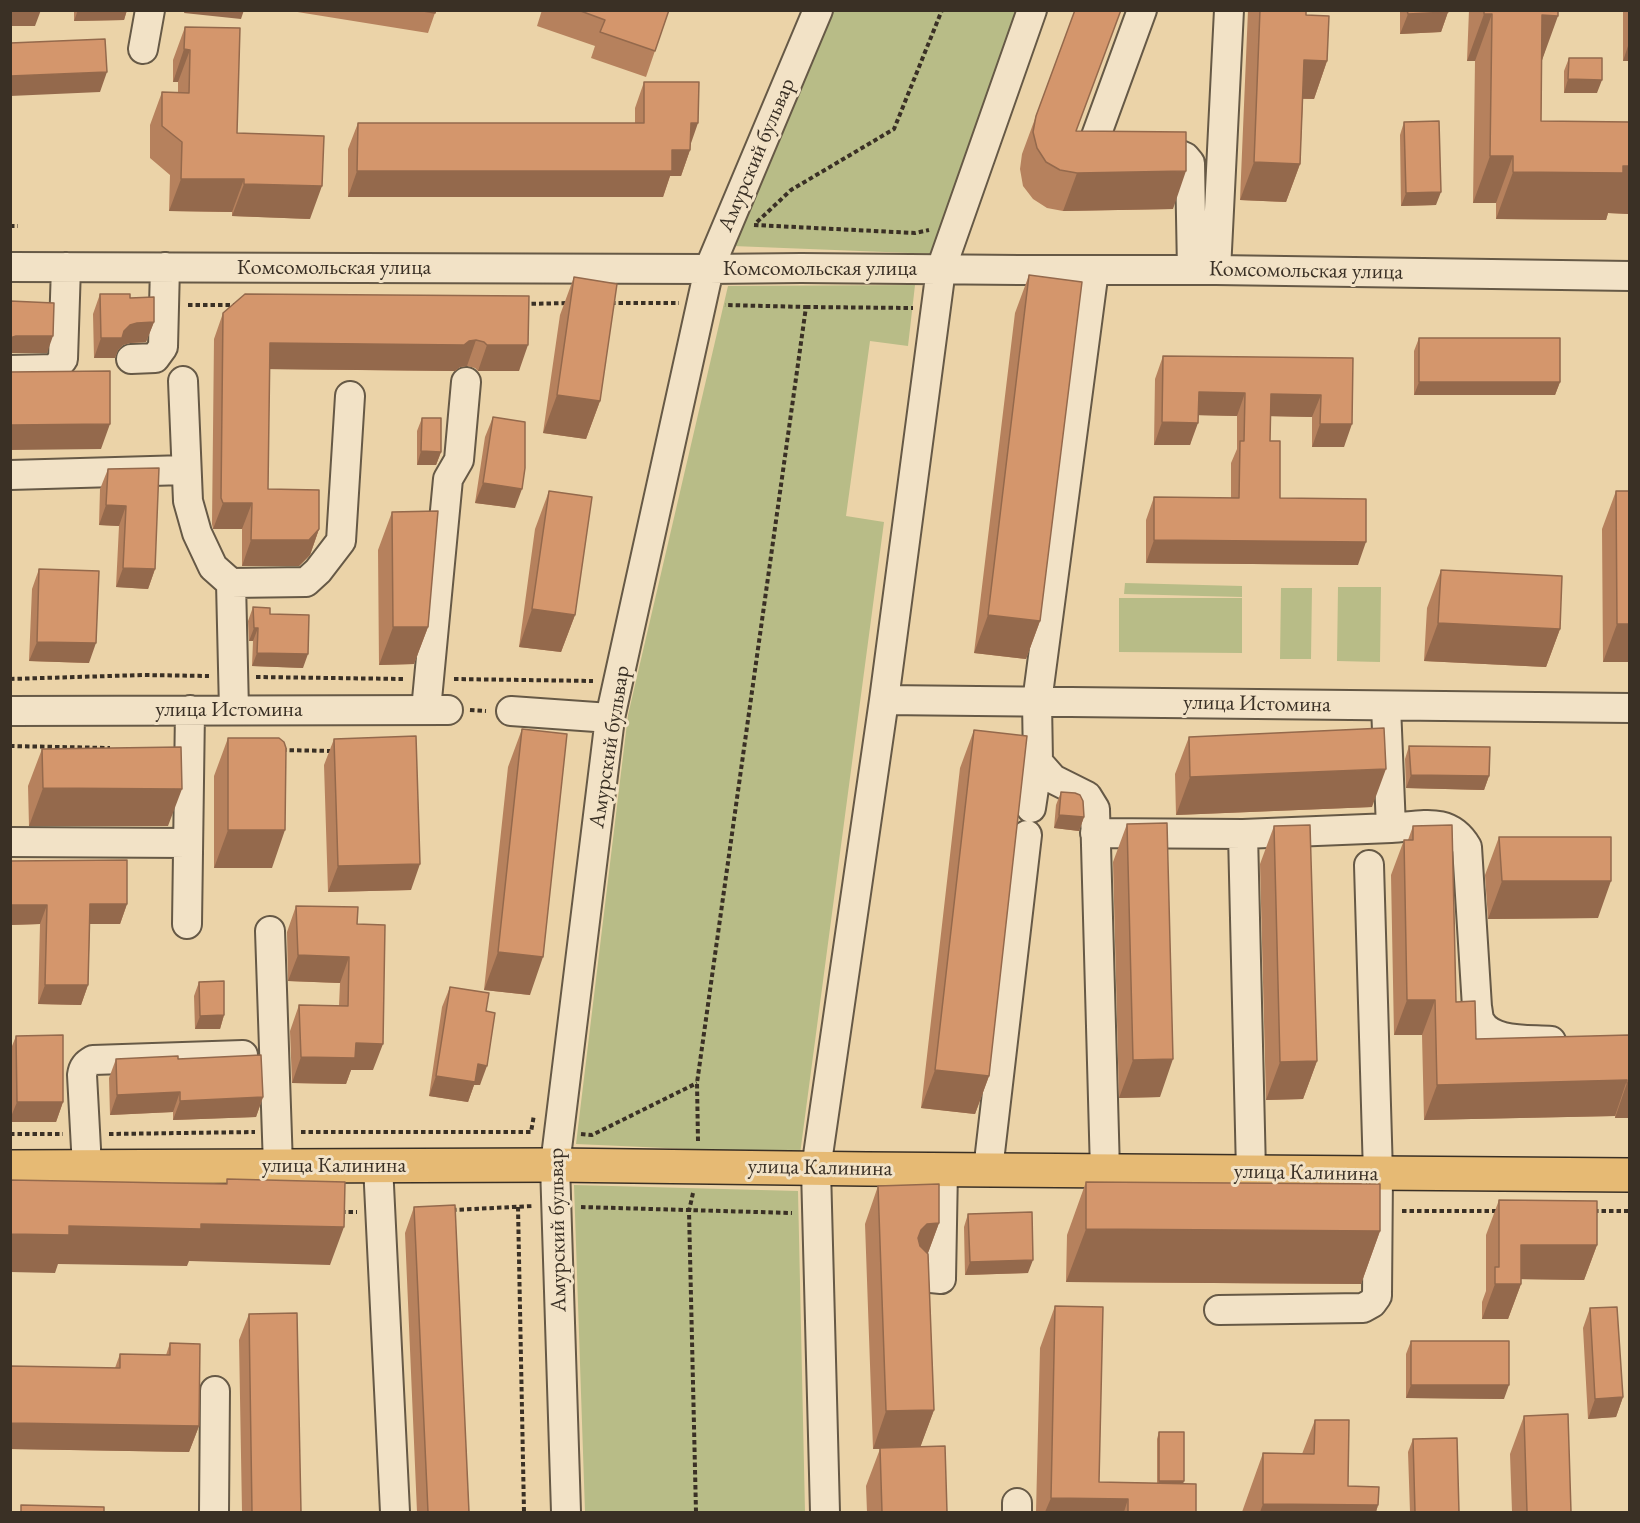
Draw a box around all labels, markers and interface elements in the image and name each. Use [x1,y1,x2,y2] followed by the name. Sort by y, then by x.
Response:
[713,74,801,236] street label: Амурский бульвар
[237,255,431,281] street label: Комсомольская улица
[723,256,917,282] street label: Комсомольская улица
[1209,256,1403,286] street label: Комсомольская улица
[584,664,636,830] street label: Амурский бульвар
[1183,690,1331,718] street label: улица Истомина
[155,697,303,723] street label: улица Истомина
[543,1148,573,1312] street label: Амурский бульвар
[262,1153,406,1179] street label: улица Калинина
[747,1154,893,1182] street label: улица Калинина
[1233,1159,1379,1187] street label: улица Калинина

